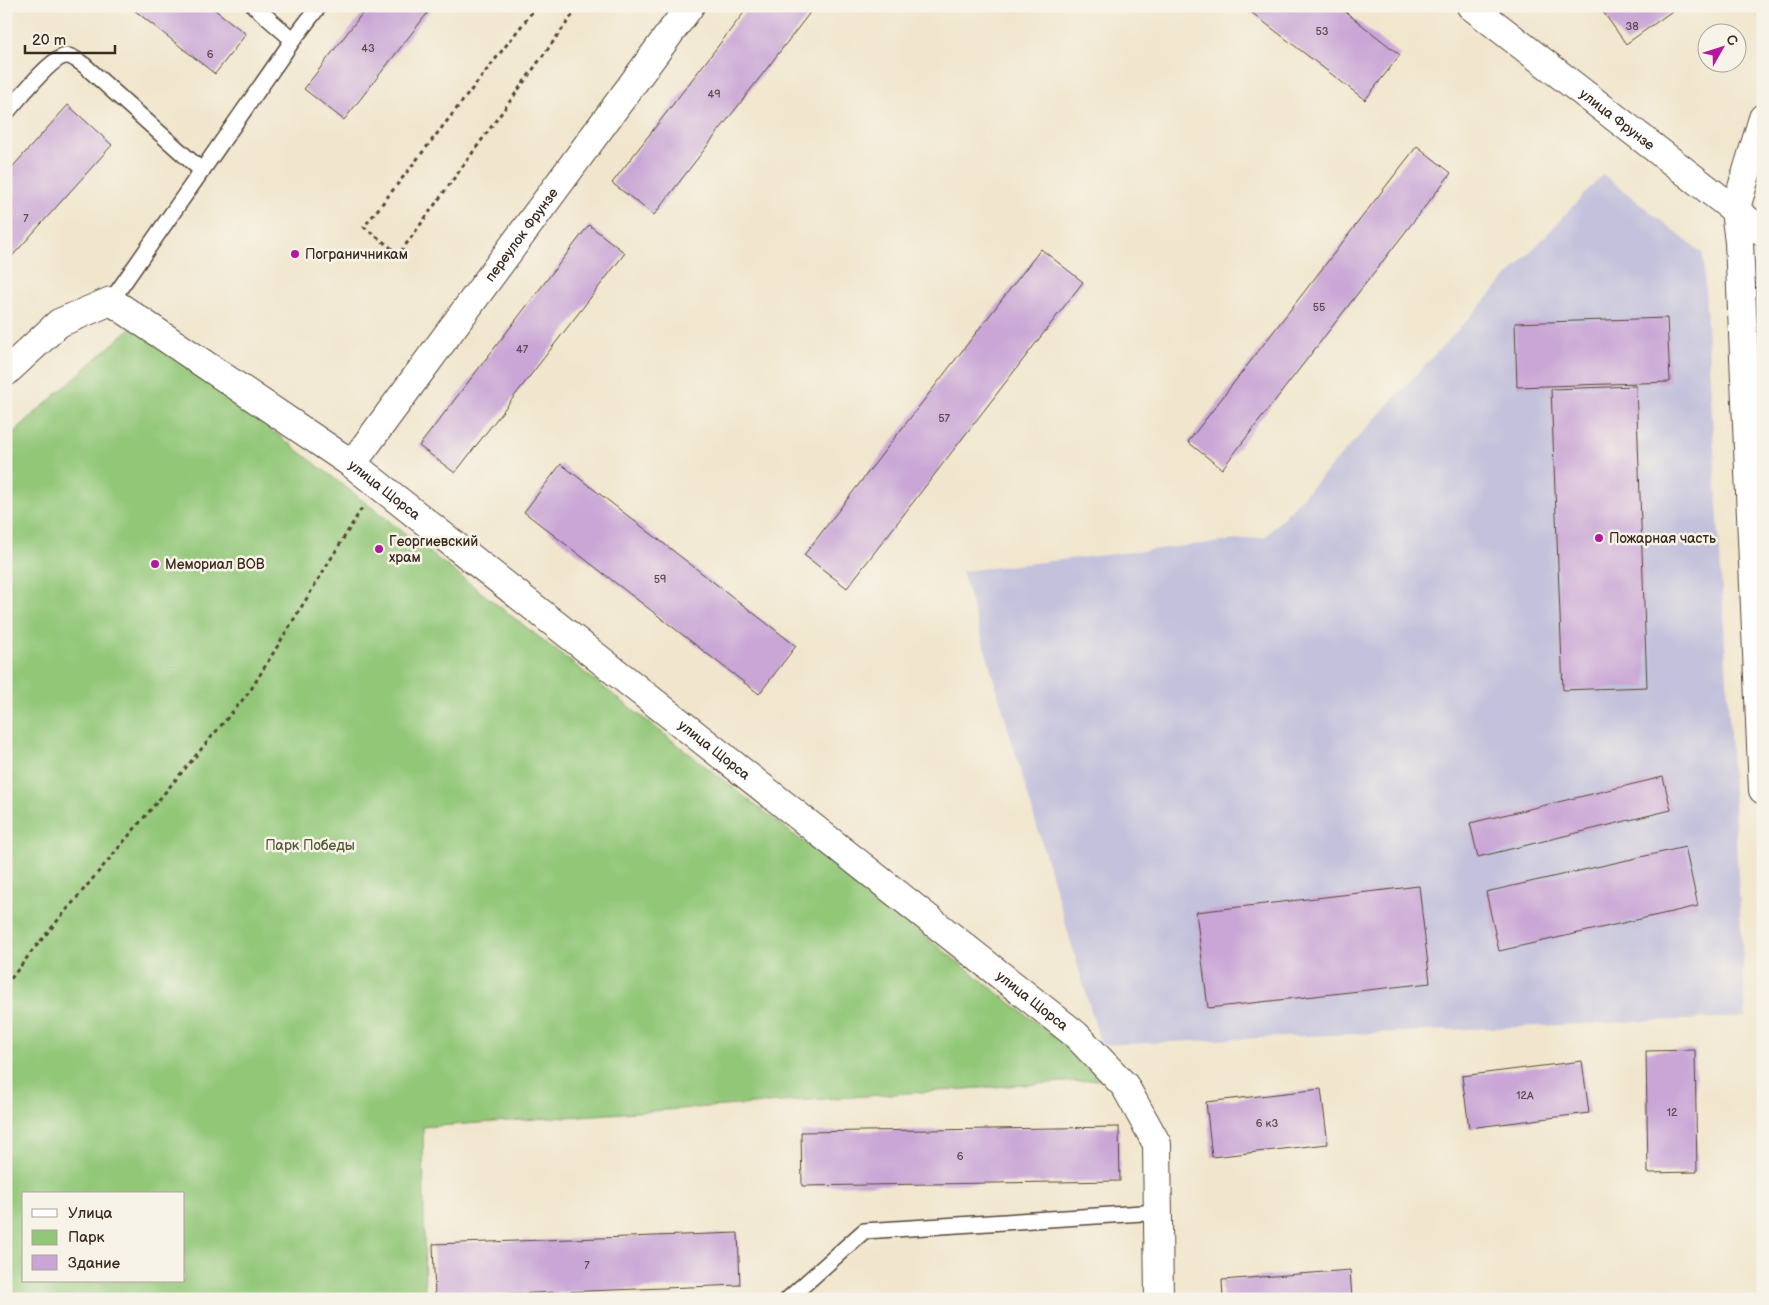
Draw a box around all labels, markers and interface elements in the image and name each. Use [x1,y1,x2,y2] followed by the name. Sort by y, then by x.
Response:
[1625,20,1639,33] house number: 38
[25,22,115,54] scale bar
[1696,22,1746,72] north arrow
[1315,25,1329,38] house number: 53
[32,31,66,50] text: 20 m
[1722,31,1742,49] text: С
[361,42,375,55] house number: 43
[207,48,214,61] house number: 6
[1576,85,1658,154] street label: улица Фрунзе
[707,88,721,101] house number: 49
[481,185,562,285] street label: переулок Фрунзе
[23,212,29,225] house number: 7
[305,246,408,263] place label: Пограничникам
[289,248,301,260] marker: Пограничникам
[1313,301,1325,314] house number: 55
[516,343,529,356] house number: 47
[938,412,950,425] house number: 57
[345,457,424,524] street label: улица Щорса
[1609,530,1716,547] place label: Пожарная часть
[1593,532,1605,544] marker: Пожарная часть
[389,533,478,566] place label: Георгиевский храм
[373,543,385,555] marker: Георгиевский храм
[165,556,265,573] place label: Мемориал ВОВ
[149,558,161,570] marker: Мемориал ВОВ
[654,573,666,586] house number: 59
[675,717,754,784] street label: улица Щорса
[265,837,355,854] park label: Парк Победы
[993,967,1072,1035] street label: улица Щорса
[1516,1089,1534,1102] house number: 12А
[1667,1106,1678,1119] house number: 12
[1256,1117,1278,1130] house number: 6 к3
[957,1150,964,1163] house number: 6
[22,1192,185,1282] legend
[68,1204,113,1223] text: Улица
[68,1228,105,1247] text: Парк
[68,1254,120,1273] text: Здание
[584,1259,590,1272] house number: 7

